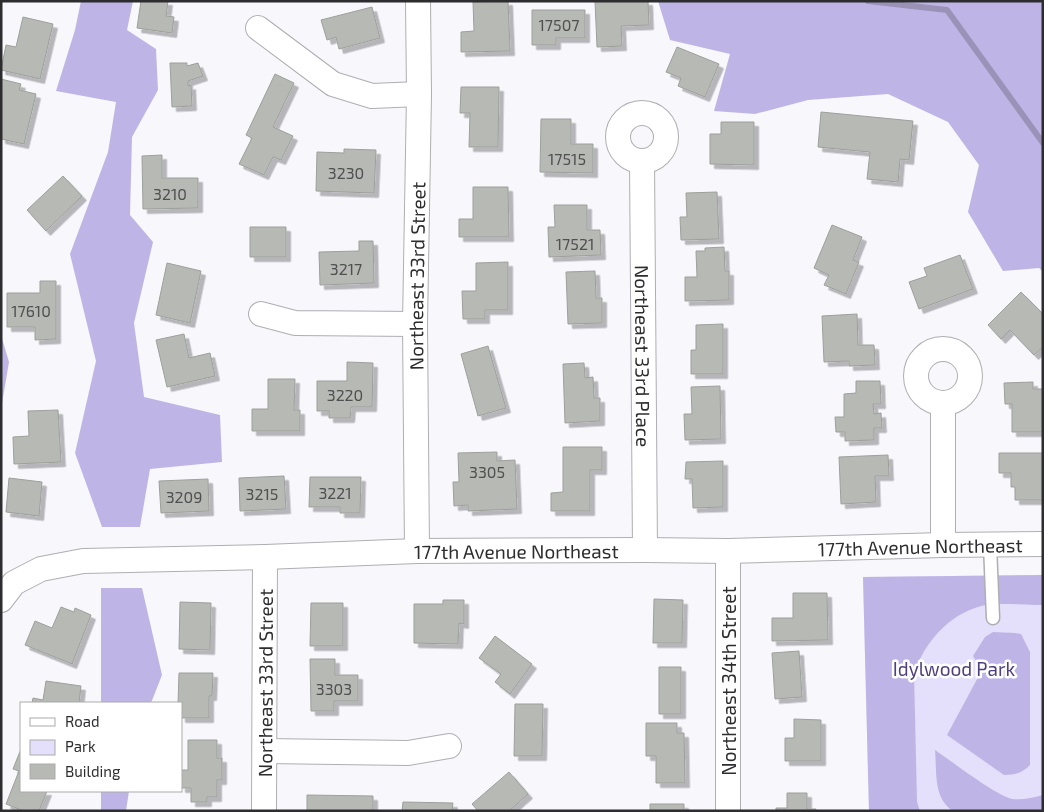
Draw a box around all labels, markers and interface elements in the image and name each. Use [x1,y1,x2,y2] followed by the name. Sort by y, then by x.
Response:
[539,15,579,34] house number: 17507
[548,149,586,168] house number: 17515
[328,163,364,182] house number: 3230
[403,182,429,370] street label: Northeast 33rd Street
[153,184,187,203] house number: 3210
[556,234,594,253] house number: 17521
[330,259,362,278] house number: 3217
[631,265,656,447] street label: Northeast 33rd Place
[11,301,51,320] house number: 17610
[327,385,363,404] house number: 3220
[469,462,505,481] house number: 3305
[318,483,352,502] house number: 3221
[246,484,278,503] house number: 3215
[166,487,202,506] house number: 3209
[818,533,1023,560] street label: 177th Avenue Northeast
[414,539,619,563] street label: 177th Avenue Northeast
[717,586,740,776] street label: Northeast 34th Street
[253,589,276,777] street label: Northeast 33rd Street
[893,657,1016,680] park label: Idylwood Park
[316,679,352,698] house number: 3303
[20,702,182,792] legend
[65,712,100,730] text: Road
[65,737,96,755] text: Park
[65,762,121,780] text: Building

